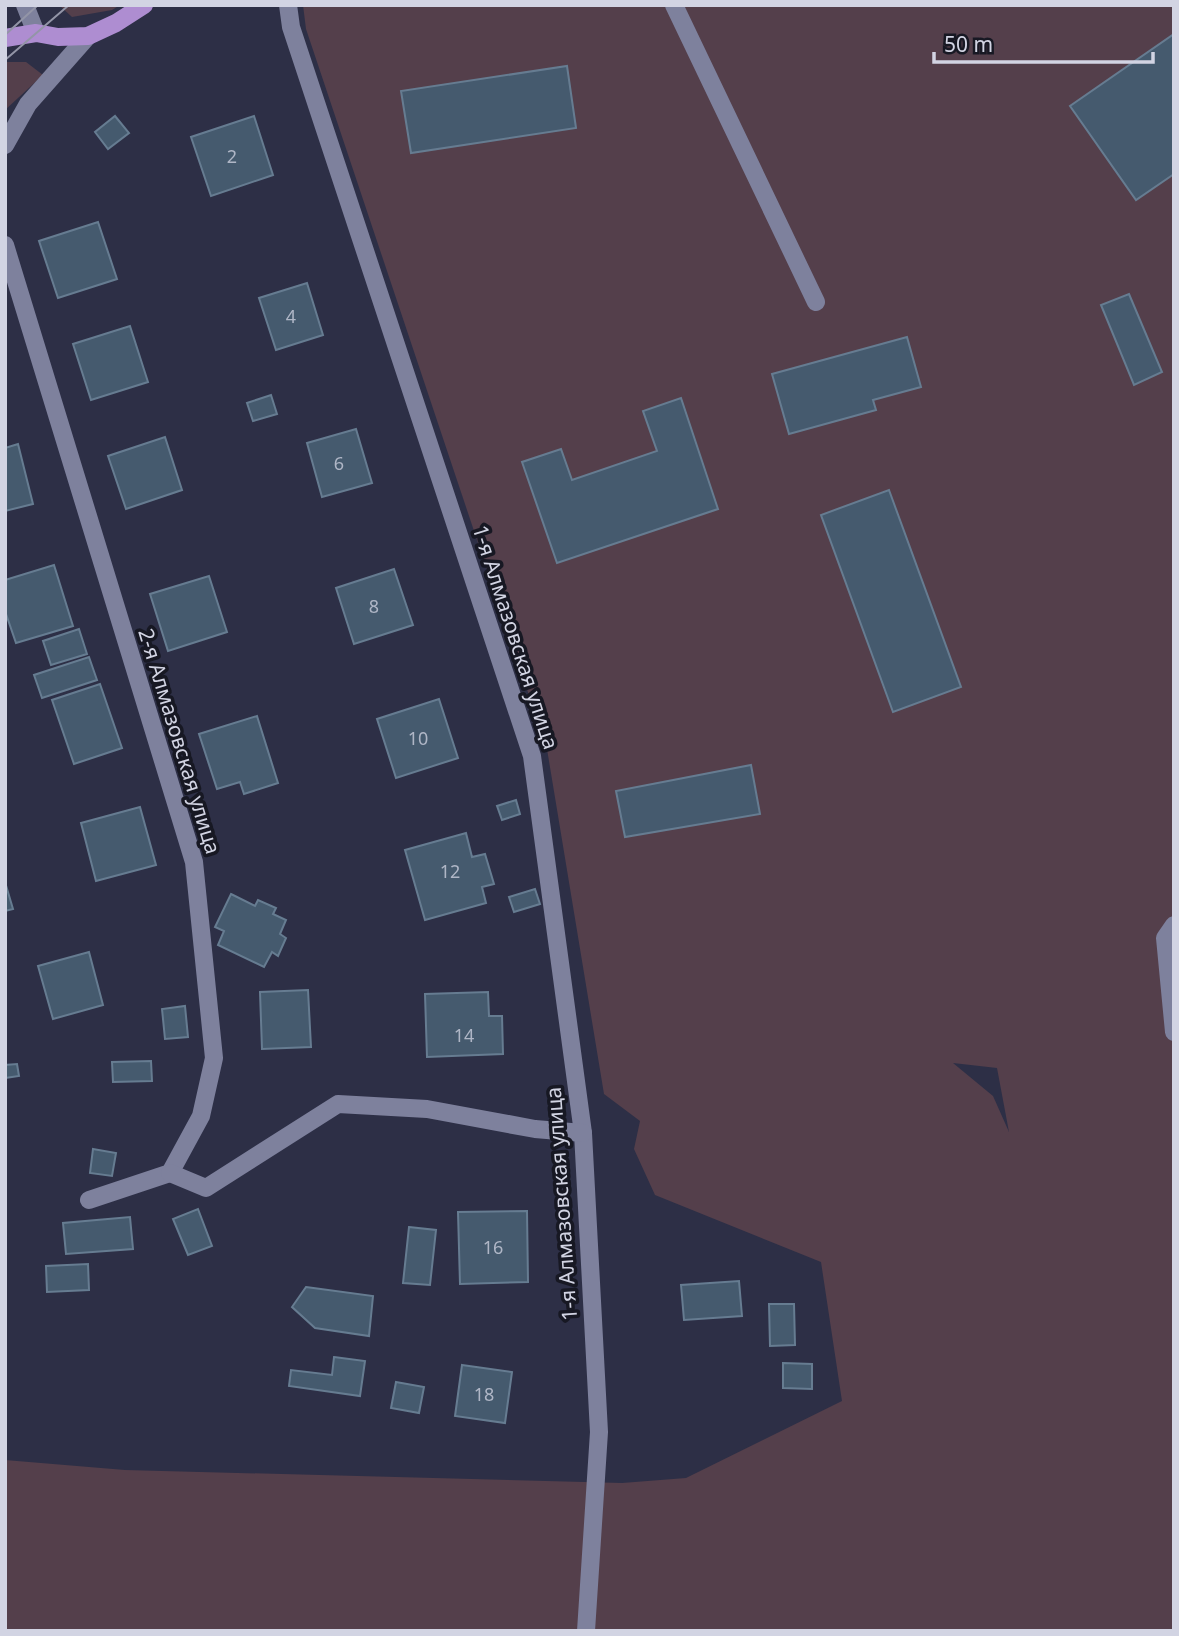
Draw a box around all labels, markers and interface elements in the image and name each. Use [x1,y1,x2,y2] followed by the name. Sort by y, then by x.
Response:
[934,21,1153,65] scale bar
[944,30,993,58] text: 50 m
[227,144,237,168] house number: 2
[286,304,296,328] house number: 4
[334,451,344,475] house number: 6
[466,521,566,753] street label: 1-я Алмазовская улица
[369,594,379,618] house number: 8
[132,625,228,857] street label: 2-я Алмазовская улица
[408,726,428,750] house number: 10
[440,859,460,883] house number: 12
[454,1023,474,1047] house number: 14
[539,1086,583,1322] street label: 1-я Алмазовская улица
[483,1235,503,1259] house number: 16
[474,1382,494,1406] house number: 18

